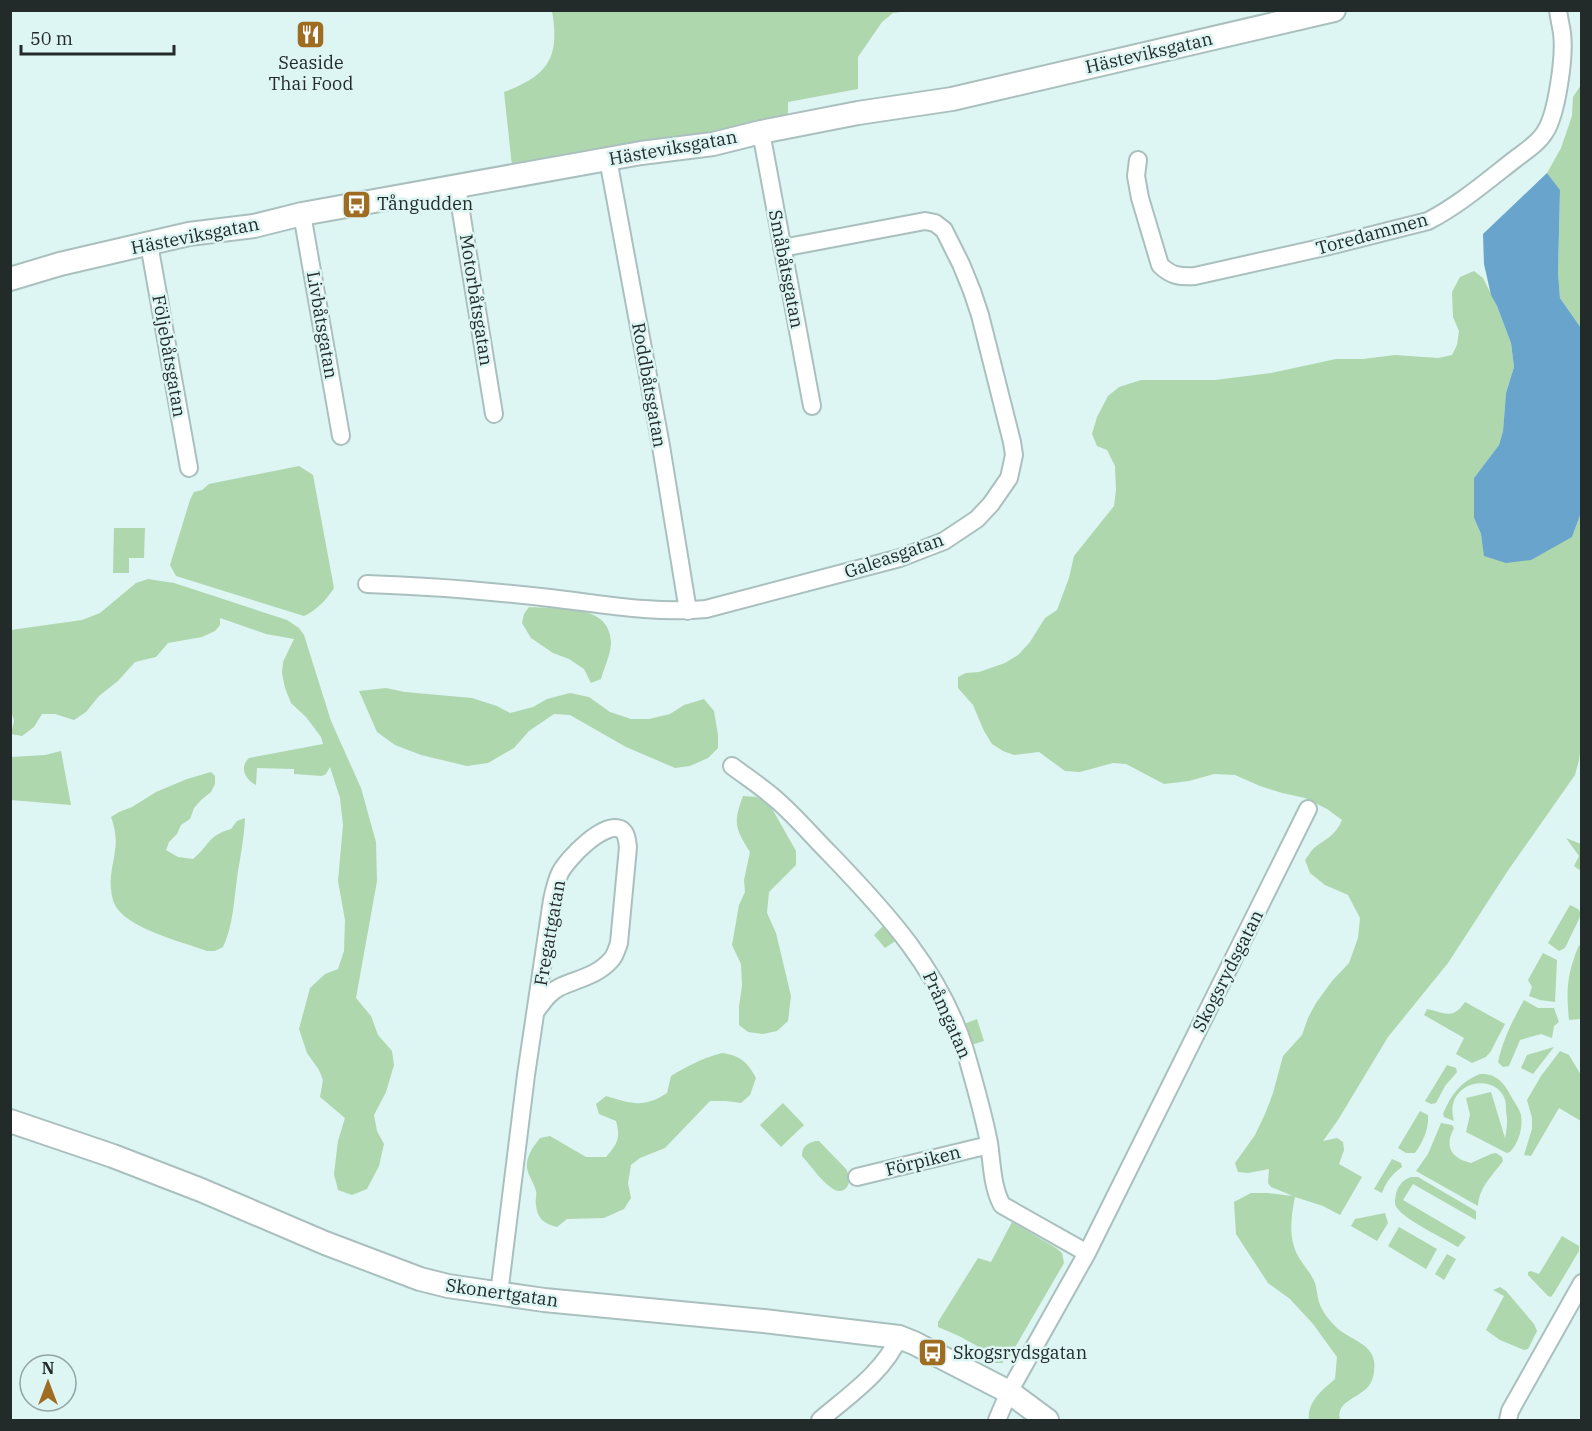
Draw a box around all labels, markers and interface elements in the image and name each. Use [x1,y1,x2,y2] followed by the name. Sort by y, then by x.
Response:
[21,18,174,56] scale bar
[295,18,327,50] restaurant icon: Seaside Thai Food
[30,27,73,50] text: 50 m
[1083,27,1215,78] street label: Hästeviksgatan
[269,51,353,95] place label: Seaside Thai Food
[607,125,739,170] street label: Hästeviksgatan
[340,188,372,220] bus stop icon: Tångudden
[377,192,473,215] place label: Tångudden
[764,208,809,330] street label: Småbåtsgatan
[1313,208,1430,260] street label: Toredammen
[129,212,261,259] street label: Hästeviksgatan
[455,232,498,367] street label: Motorbåtsgatan
[302,269,343,380] street label: Livbåtsgatan
[147,293,192,419] street label: Följebåtsgatan
[627,321,672,449] street label: Roddbåtsgatan
[841,528,947,583] street label: Galeasgatan
[529,878,570,988] street label: Fregattgatan
[1187,906,1268,1036] street label: Skogsrydsgatan
[918,968,977,1062] street label: Pråmgatan
[883,1140,963,1181] street label: Förpiken
[444,1273,560,1312] street label: Skonertgatan
[916,1337,948,1369] bus stop icon: Skogsrydsgatan
[953,1341,1087,1364] place label: Skogsrydsgatan
[18,1353,78,1413] north arrow
[42,1358,54,1378] text: N

